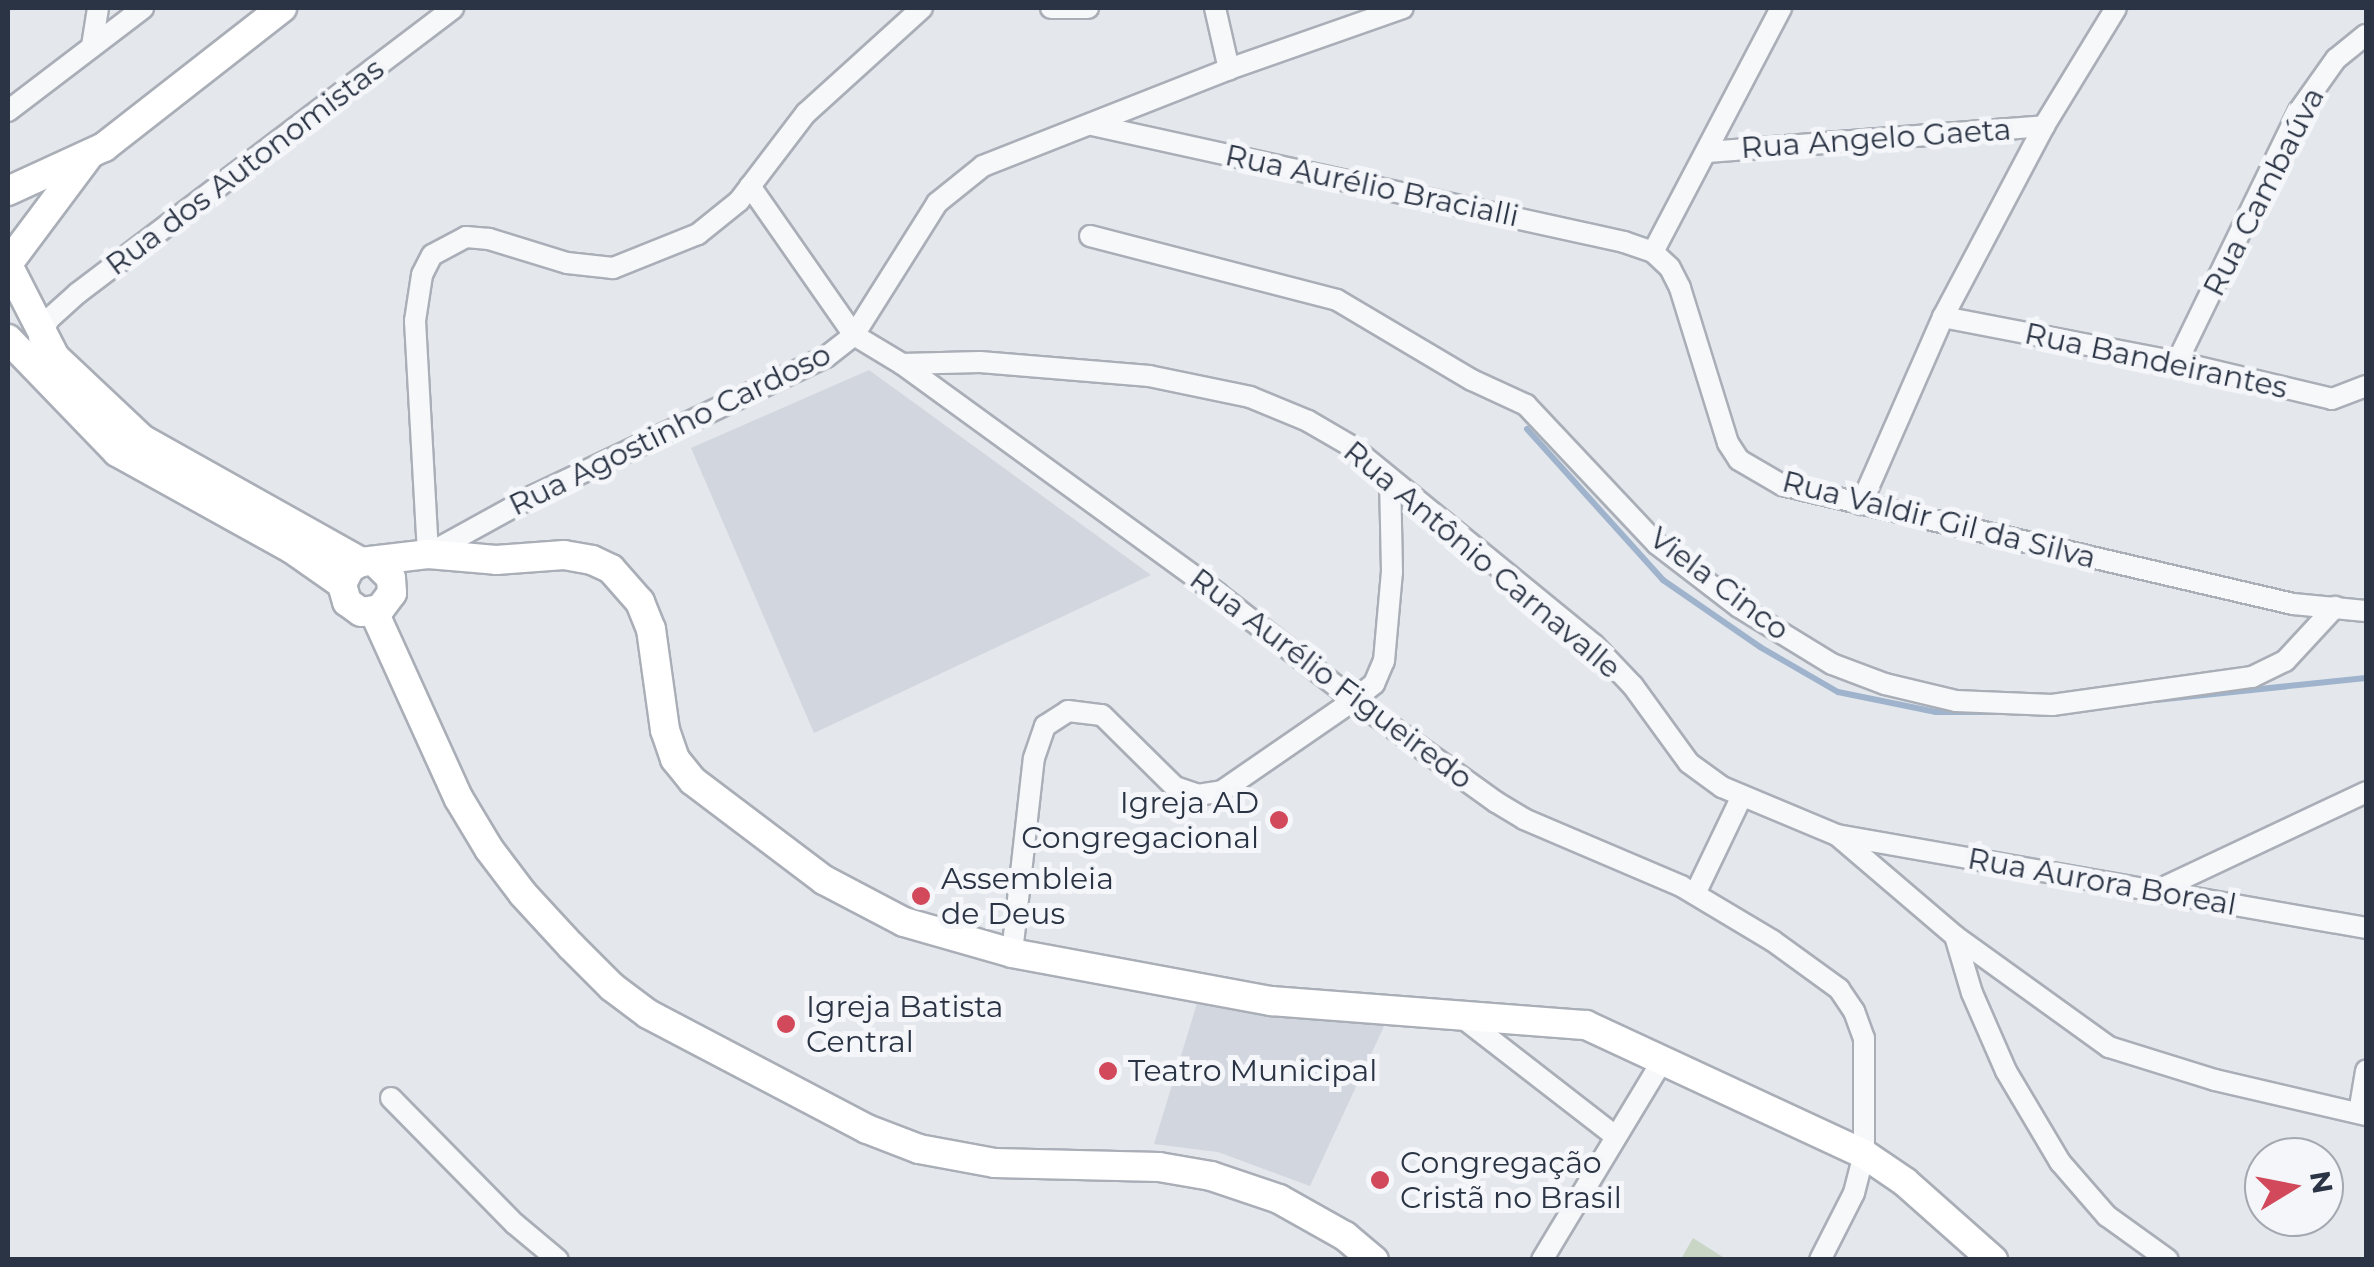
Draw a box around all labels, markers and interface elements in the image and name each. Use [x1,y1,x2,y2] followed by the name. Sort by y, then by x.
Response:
[99,51,391,283] street label: Rua dos Autonomistas
[2196,82,2332,302] street label: Rua Cambaúva
[1740,112,2012,166] street label: Rua Angelo Gaeta
[1222,137,1522,235] street label: Rua Aurélio Bracialli
[2021,316,2291,406] street label: Rua Bandeirantes
[503,336,837,524] street label: Rua Agostinho Cardoso
[1336,434,1628,686] street label: Rua Antônio Carnavalle
[1779,464,2099,576] street label: Rua Valdir Gil da Silva
[1642,520,1796,648] street label: Viela Cinco
[1183,561,1479,797] street label: Rua Aurélio Figueiredo
[1021,785,1259,856] place label: Igreja AD Congregacional
[1268,809,1290,831] marker: Igreja AD Congregacional
[1965,841,2239,923] street label: Rua Aurora Boreal
[941,861,1114,932] place label: Assembleia de Deus
[910,885,932,907] marker: Assembleia de Deus
[806,989,1003,1060] place label: Igreja Batista Central
[775,1013,797,1035] marker: Igreja Batista Central
[1128,1053,1377,1089] place label: Teatro Municipal
[1097,1060,1119,1082] marker: Teatro Municipal
[2244,1137,2344,1237] north arrow
[1400,1145,1622,1216] place label: Congregação Cristã no Brasil
[2303,1168,2340,1196] text: N
[1369,1169,1391,1191] marker: Congregação Cristã no Brasil

